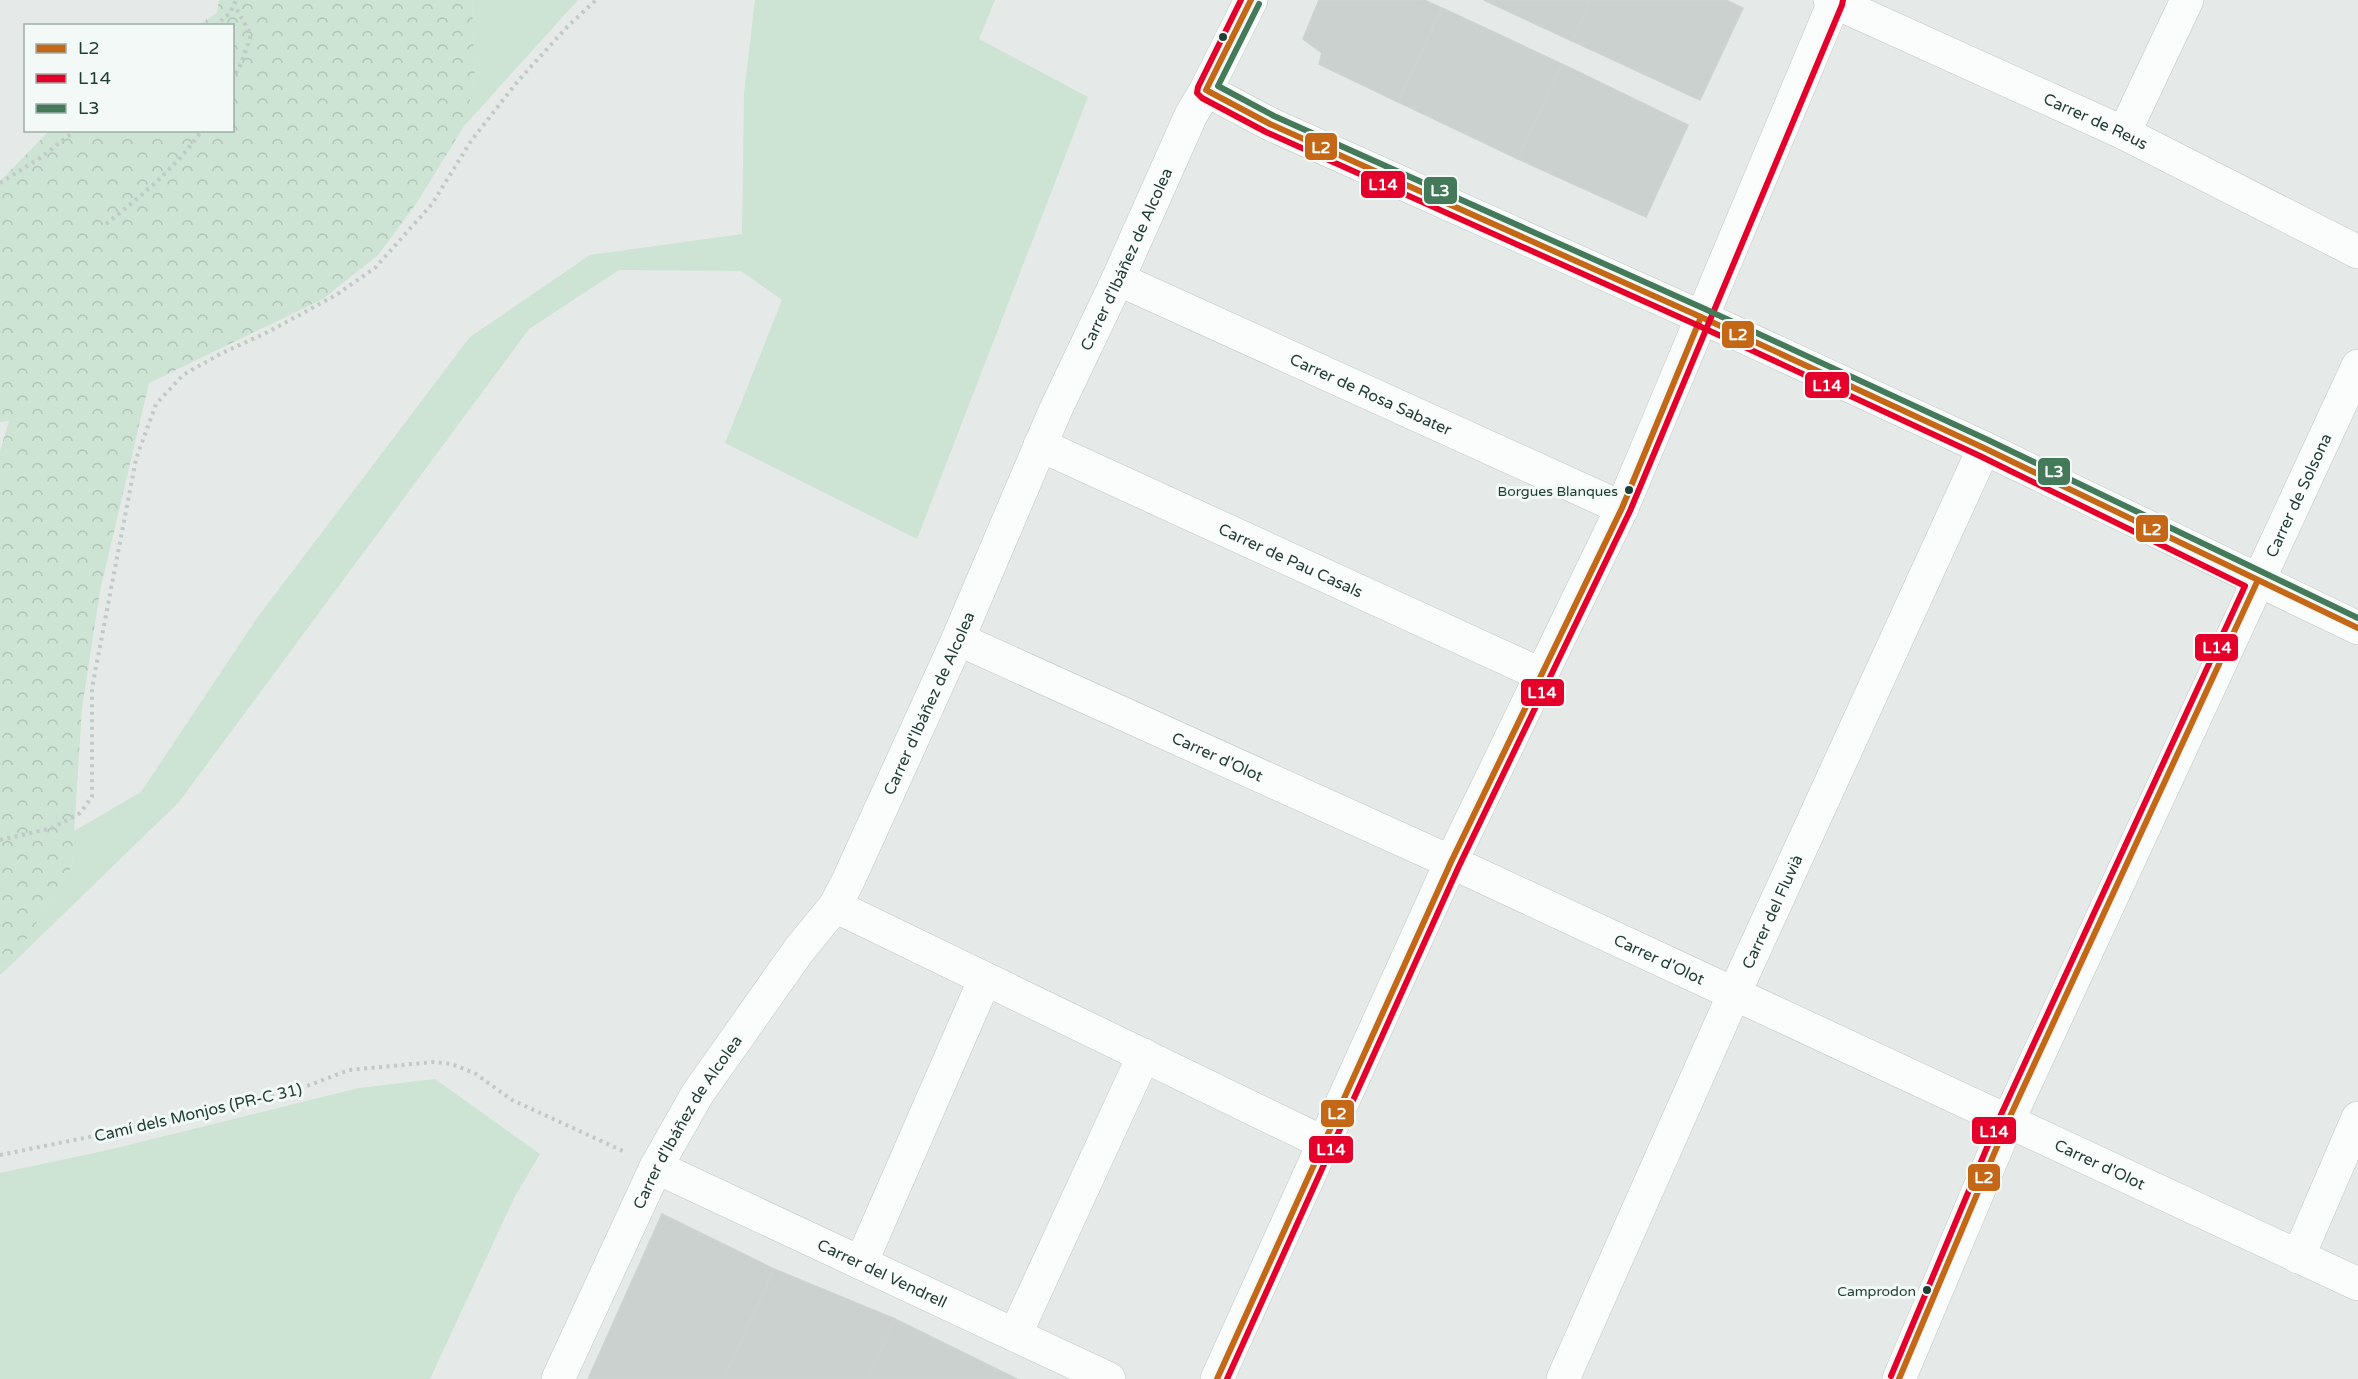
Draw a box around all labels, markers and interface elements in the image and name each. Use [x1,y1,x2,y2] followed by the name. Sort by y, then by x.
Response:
[24,24,234,132] legend
[1217,31,1229,43] unlabelled marker
[78,37,100,59] text: L2
[78,67,111,89] text: L14
[2040,89,2151,154] street label: Carrer de Reus
[78,97,100,119] text: L3
[1304,132,1338,161] line badge: L2
[1311,138,1331,158] text: L2
[1076,165,1177,354] street label: Carrer d'Ibáñez de Alcolea
[1360,170,1406,199] line badge: L14
[1368,175,1398,195] text: L14
[1423,176,1458,205] line badge: L3
[1430,181,1450,201] text: L3
[1721,320,1755,349] line badge: L2
[1728,325,1748,345] text: L2
[1286,349,1456,441] street label: Carrer de Rosa Sabater
[1804,371,1850,399] line badge: L14
[1812,376,1842,396] text: L14
[2262,430,2336,561] street label: Carrer de Solsona
[2037,457,2071,486] line badge: L3
[2044,462,2064,482] text: L3
[1498,483,1618,500] place label: Borgues Blanques
[1623,484,1635,496] marker: Borgues Blanques
[2135,514,2169,543] line badge: L2
[1215,519,1366,603] street label: Carrer de Pau Casals
[2142,520,2162,540] text: L2
[879,609,979,798] street label: Carrer d'Ibáñez de Alcolea
[2194,633,2239,662] line badge: L14
[2202,638,2232,658] text: L14
[1520,678,1565,707] line badge: L14
[1527,683,1557,703] text: L14
[1169,728,1266,787] street label: Carrer d'Olot
[1738,852,1808,972] street label: Carrer del Fluvià
[1610,930,1708,990] street label: Carrer d'Olot
[629,1032,747,1213] street label: Carrer d'Ibáñez de Alcolea
[92,1079,304,1147] street label: Camí dels Monjos (PR-C 31)
[1320,1099,1355,1128] line badge: L2
[1327,1104,1347,1124] text: L2
[1971,1116,2017,1145] line badge: L14
[1979,1122,2009,1142] text: L14
[1308,1135,1354,1164] line badge: L14
[2051,1135,2148,1195] street label: Carrer d'Olot
[1316,1140,1346,1160] text: L14
[1967,1163,2001,1192] line badge: L2
[1974,1168,1994,1188] text: L2
[814,1235,950,1313] street label: Carrer del Vendrell
[1837,1283,1916,1300] place label: Camprodon
[1921,1284,1933,1296] marker: Camprodon

